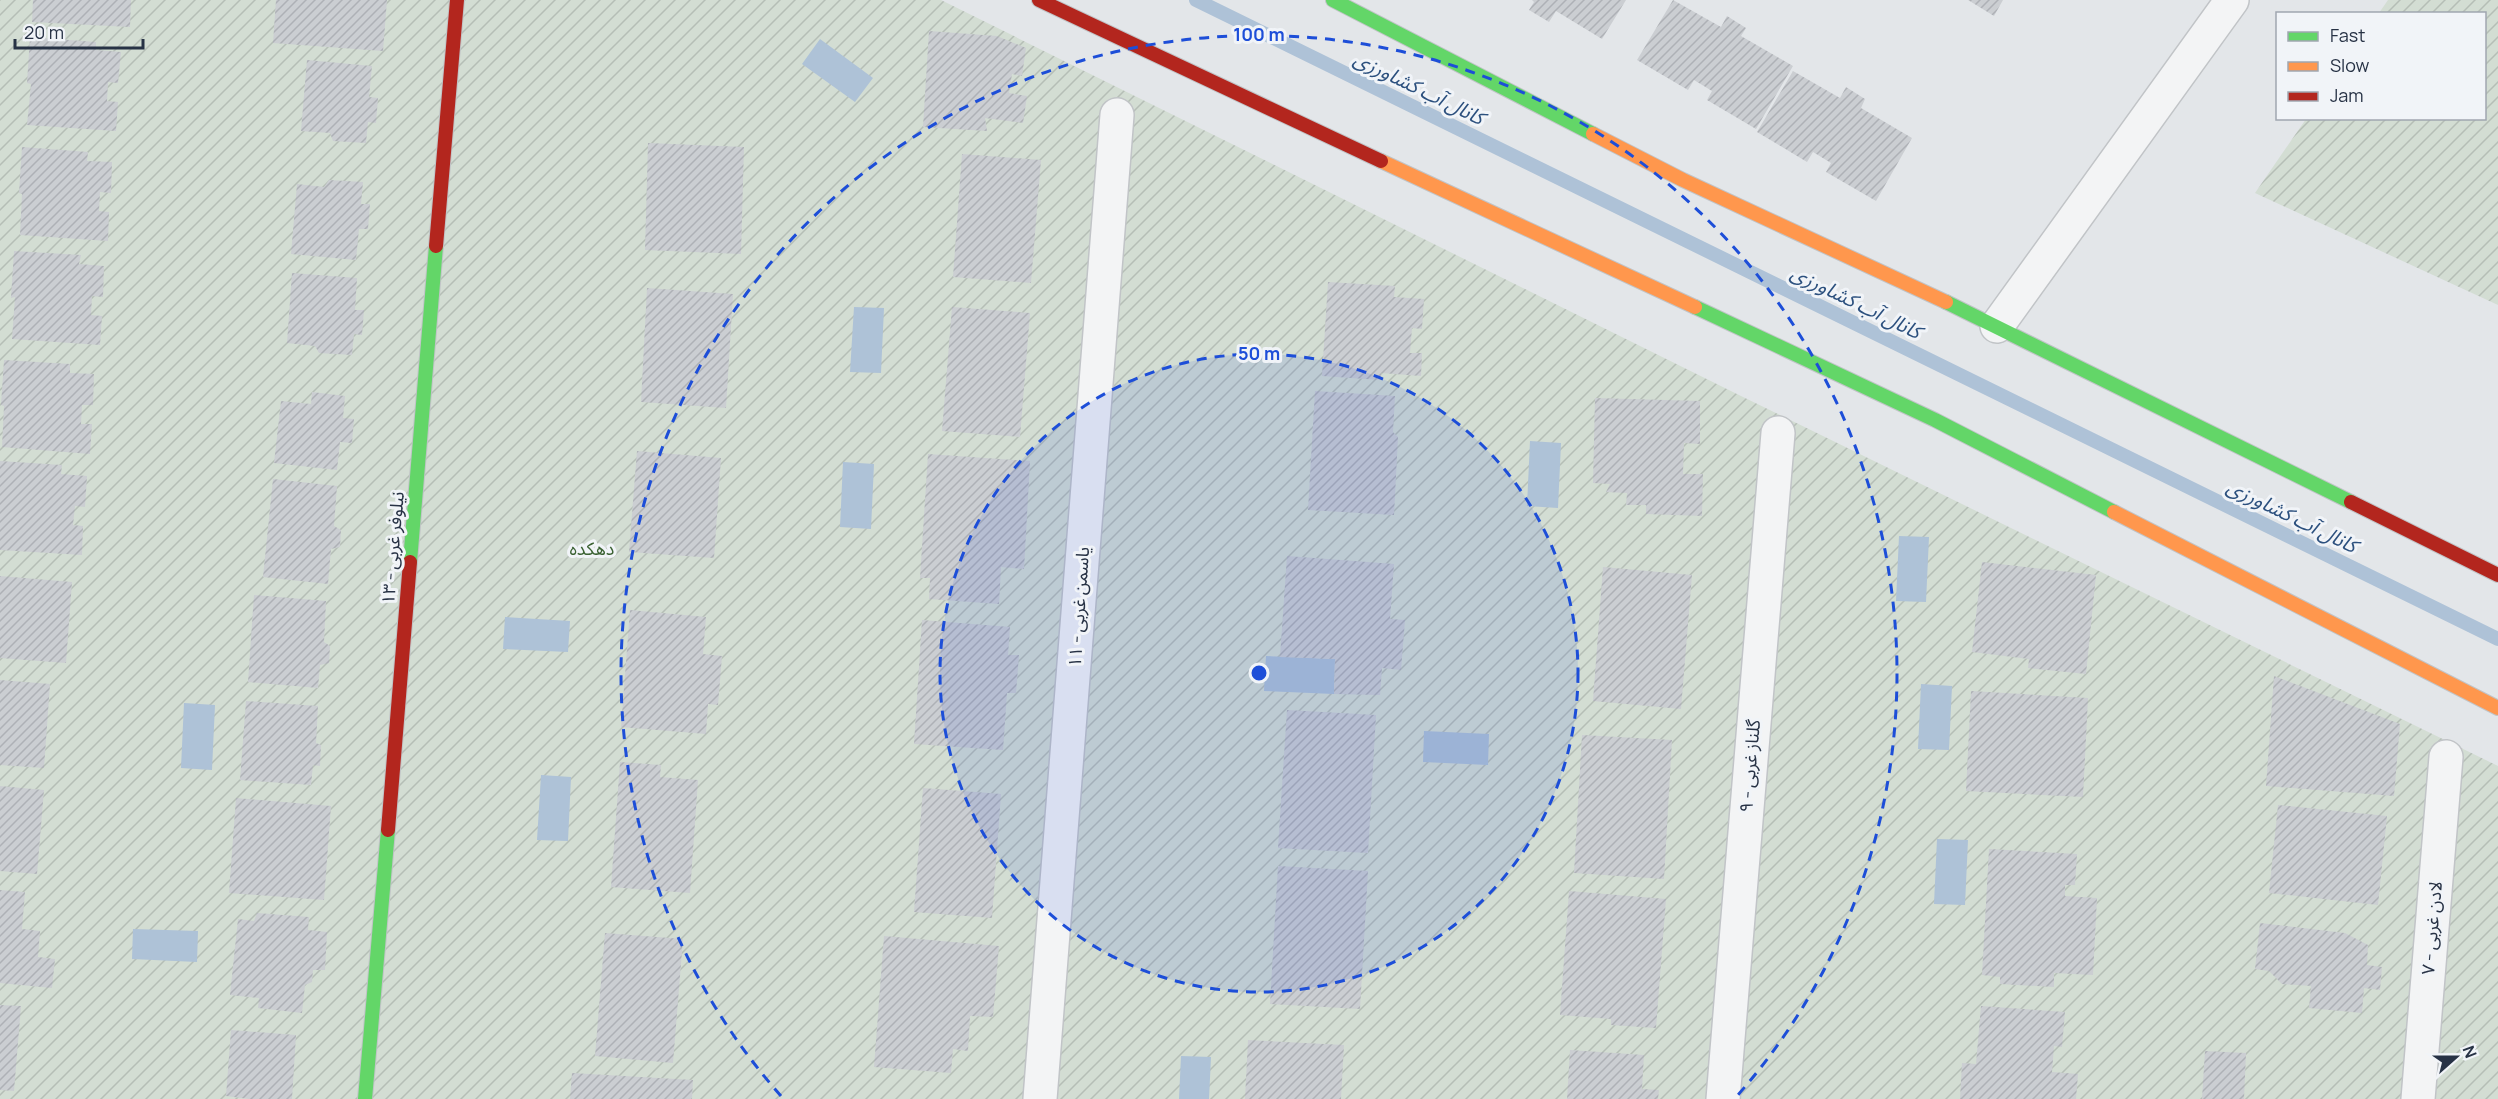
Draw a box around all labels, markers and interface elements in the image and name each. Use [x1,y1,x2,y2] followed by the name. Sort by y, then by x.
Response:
[15,12,142,50] scale bar
[2276,12,2486,120] legend
[24,20,64,44] text: 20 m
[1233,22,1285,46] text: 100 m
[2330,23,2365,47] text: Fast
[1350,44,1492,132] water label: کانال آب کشاورزی
[2330,53,2370,77] text: Slow
[2330,83,2364,107] text: Jam
[1787,258,1929,346] water label: کانال آب کشاورزی
[1238,341,1280,365] text: 50 m
[2223,472,2365,560] water label: کانال آب کشاورزی
[375,490,409,605] street label: نیلوفر غربی - ۱۳
[570,536,614,560] park label: دهکده
[1062,546,1094,668] street label: یاسمن غربی - ۱۱
[1249,663,1269,683] centre of rings
[1733,718,1765,813] street label: گلناز غربی - ۹
[2415,880,2447,976] street label: لادن غربی - ۷
[2426,1027,2486,1087] north arrow
[2458,1042,2482,1061] text: N

